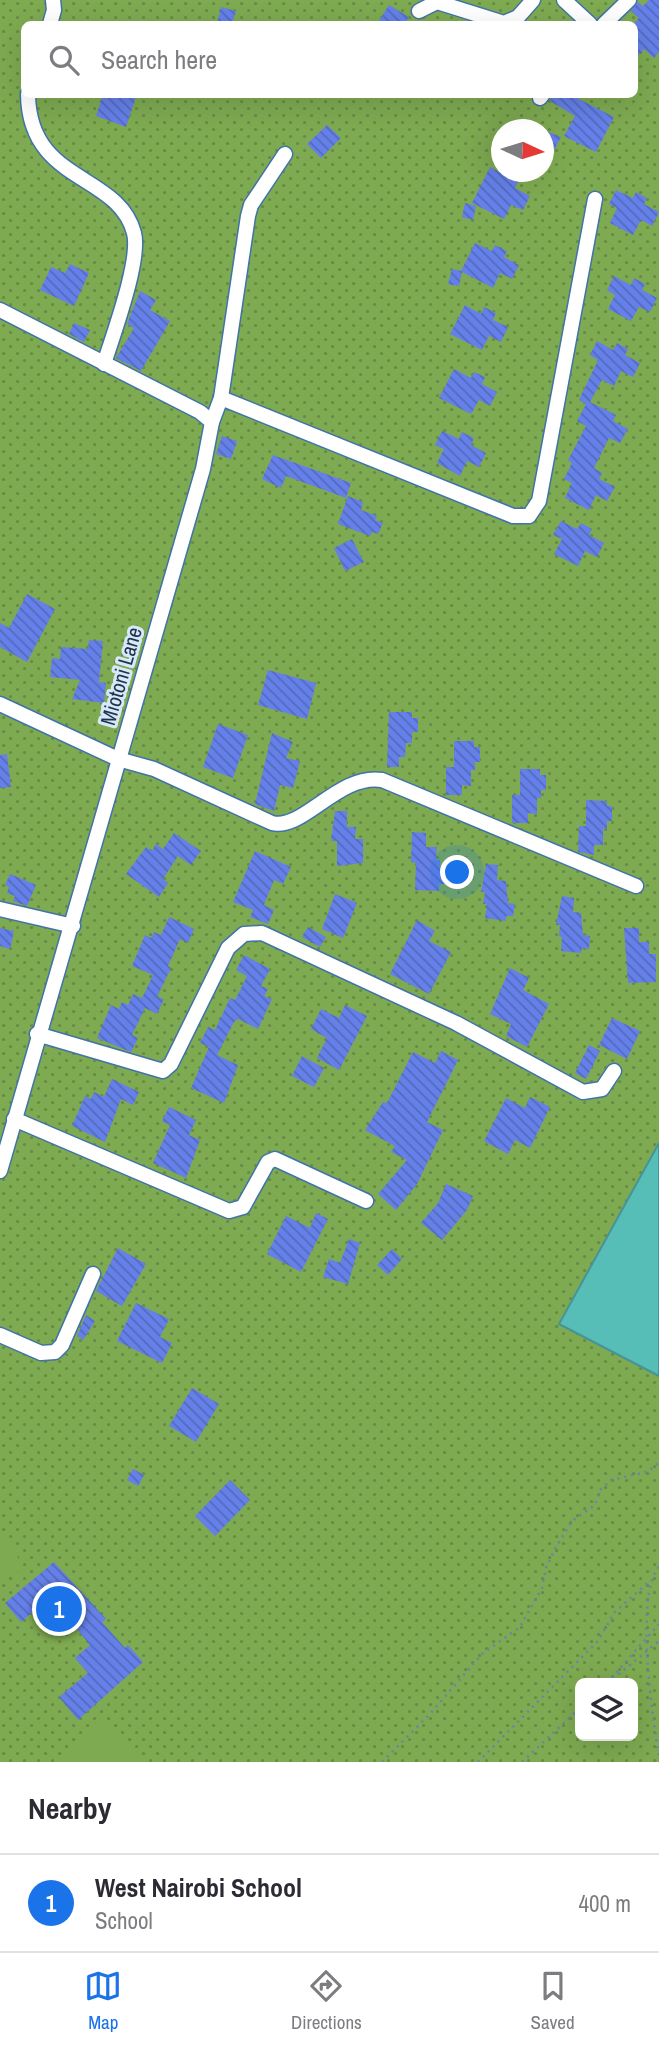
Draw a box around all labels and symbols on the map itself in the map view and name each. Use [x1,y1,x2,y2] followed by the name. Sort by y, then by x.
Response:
[491,119,554,182] north arrow
[93,624,149,728] street label: Miotoni Lane
[440,855,474,889] your location
[36,1583,82,1635] pin: 1

